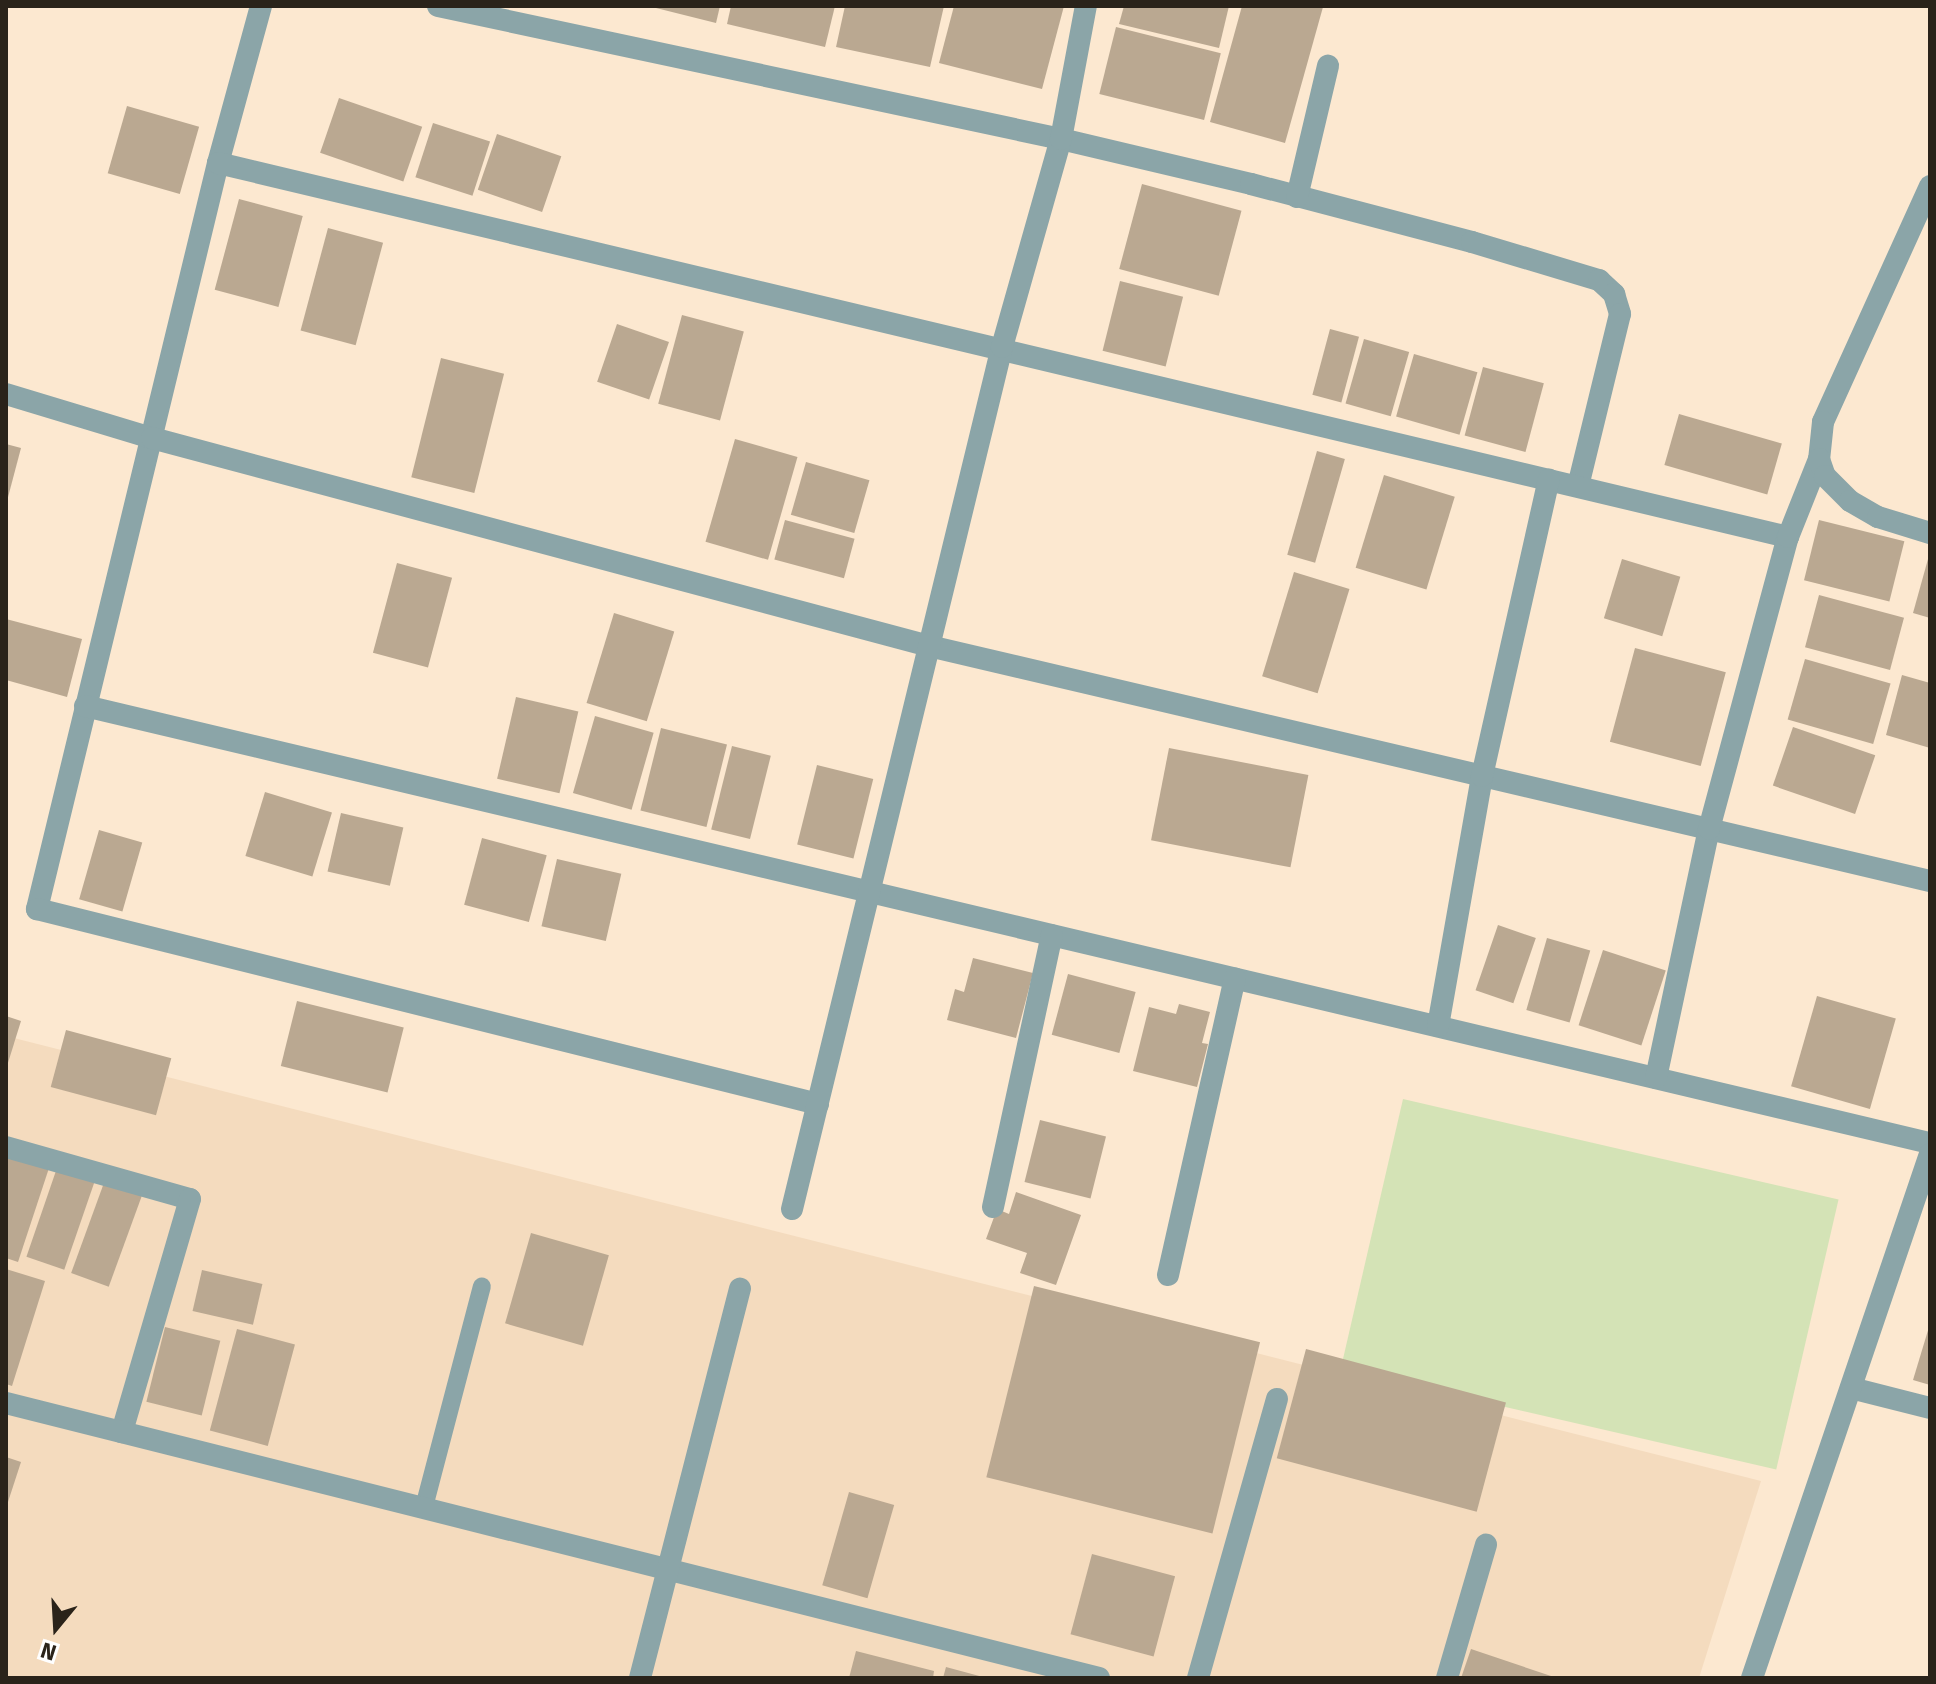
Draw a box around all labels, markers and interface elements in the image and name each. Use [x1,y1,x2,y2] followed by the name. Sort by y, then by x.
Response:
[16,1588,96,1668] north arrow
[37,1636,60,1666] text: N

